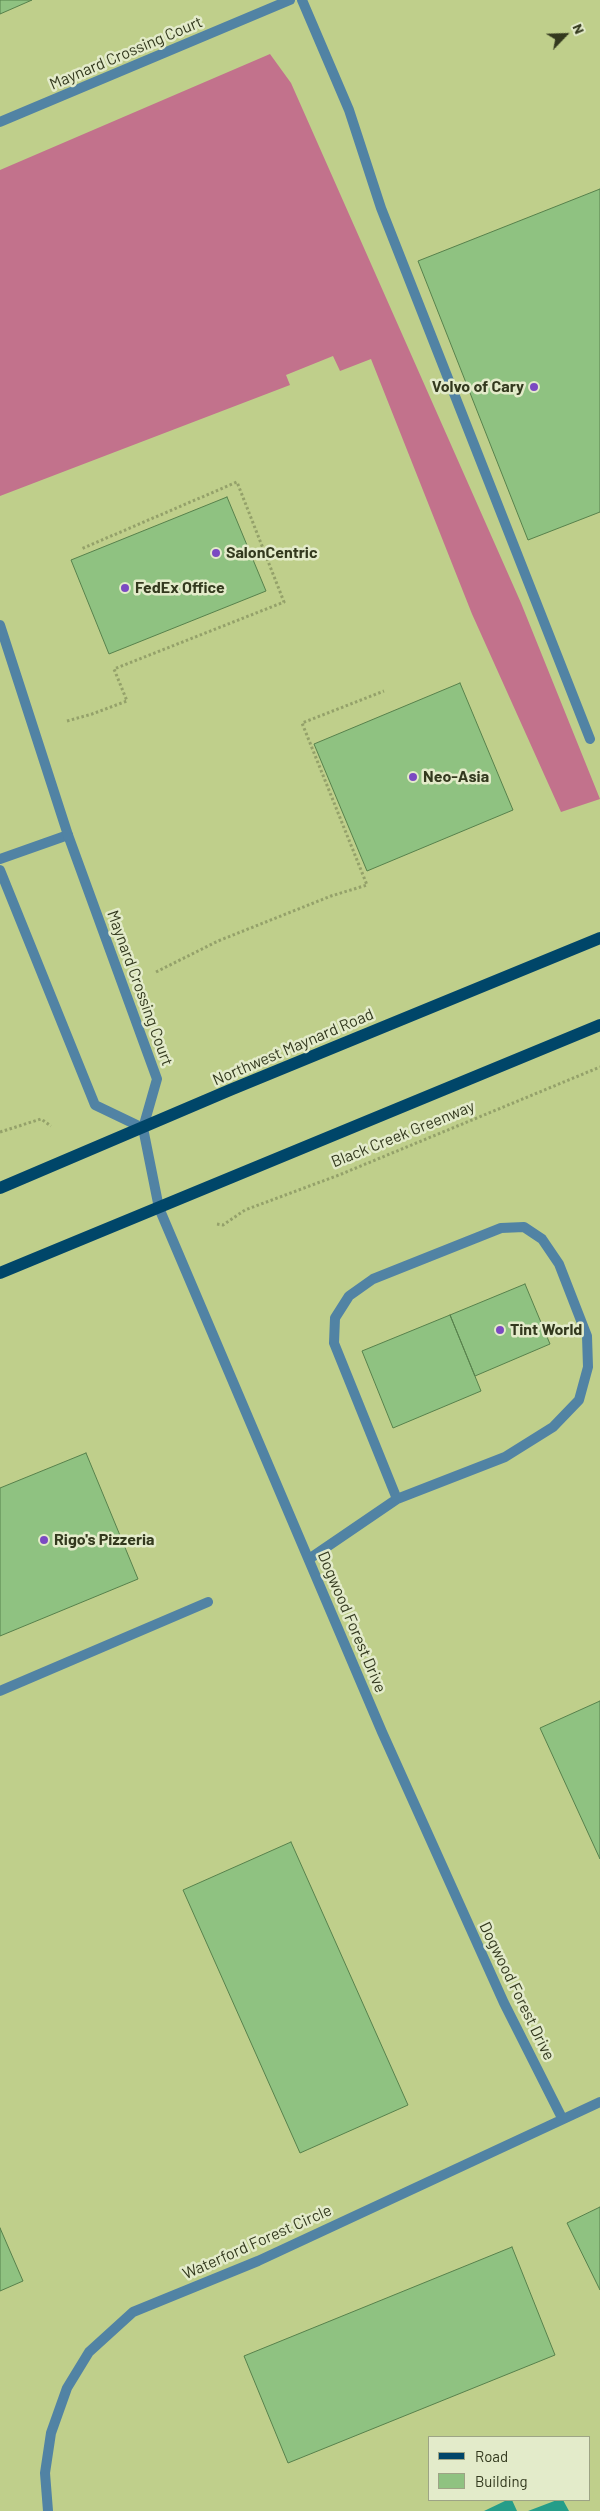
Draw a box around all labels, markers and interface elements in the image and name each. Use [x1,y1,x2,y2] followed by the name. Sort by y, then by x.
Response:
[540,10,590,60] north arrow
[47,12,205,94] street label: Maynard Crossing Court
[570,21,589,36] text: N
[432,377,524,397] place label: Volvo of Cary
[528,381,540,393] marker: Volvo of Cary
[226,543,318,563] place label: SalonCentric
[210,547,222,559] marker: SalonCentric
[135,578,225,598] place label: FedEx Office
[119,582,131,594] marker: FedEx Office
[423,767,489,787] place label: Neo-Asia
[407,771,419,783] marker: Neo-Asia
[103,908,177,1068] street label: Maynard Crossing Court
[210,1004,376,1090] street label: Northwest Maynard Road
[328,1096,478,1172] street label: Black Creek Greenway
[510,1320,582,1340] place label: Tint World
[494,1324,506,1336] marker: Tint World
[54,1530,155,1550] place label: Rigo's Pizzeria
[38,1534,50,1546] marker: Rigo's Pizzeria
[314,1549,390,1695] street label: Dogwood Forest Drive
[475,1919,559,2063] street label: Dogwood Forest Drive
[180,2200,334,2284] street label: Waterford Forest Circle
[428,2436,590,2501] legend
[475,2447,508,2465] text: Road
[475,2472,528,2490] text: Building

